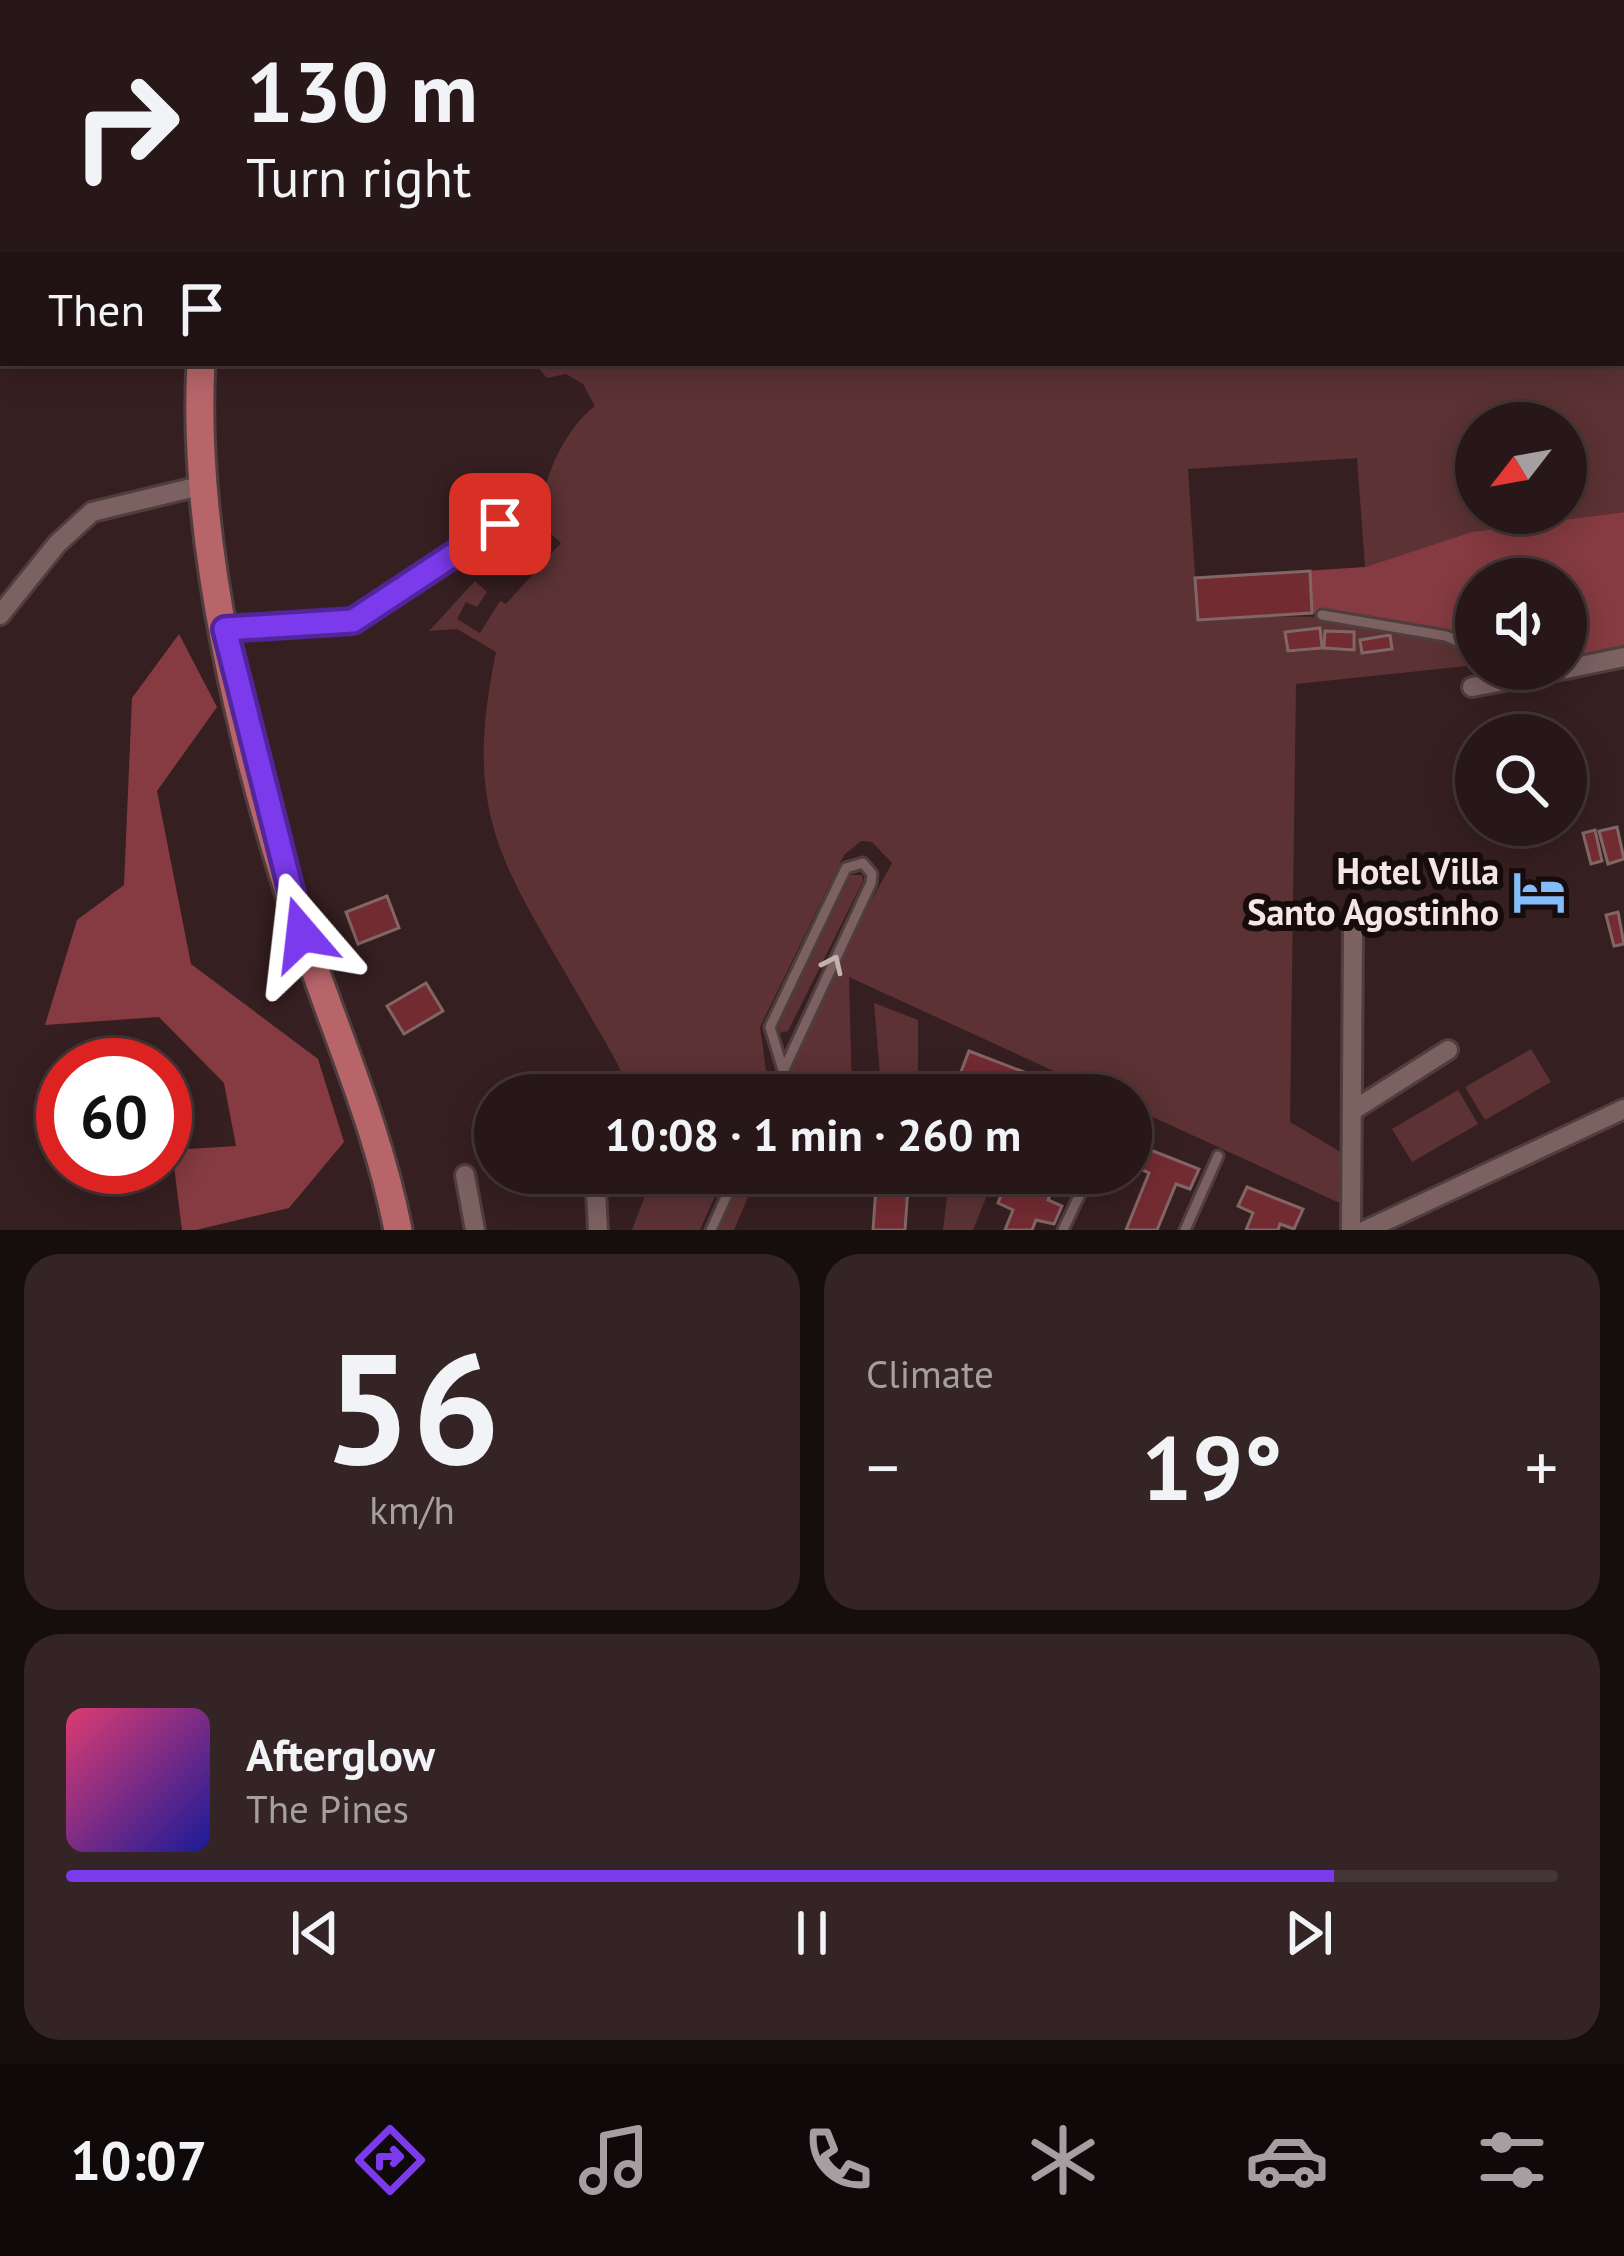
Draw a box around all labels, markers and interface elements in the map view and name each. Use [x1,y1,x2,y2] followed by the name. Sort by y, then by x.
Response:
[246,36,478,145] text: 130 m
[48,48,204,204] icon: right
[246,142,471,212] text: Turn right
[169,276,235,342] icon: arrive
[48,280,145,338] text: Then
[1455,402,1587,534] north arrow
[1455,402,1587,846] map controls
[449,473,551,575] pin
[467,491,533,557] icon: arrive
[1455,558,1587,690] button: sound
[1455,714,1587,846] button: search
[1247,847,1499,935] place label: Hotel Villa Santo Agostinho
[1510,863,1568,921] hotel icon: Hotel Villa Santo Agostinho
[239,871,365,997] position arrow
[819,955,842,976] one-way arrow
[36,1038,192,1194] speed limit sign: 60
[605,1105,1021,1163] text: 10:08 · 1 min · 260 m
[324,1305,500,1507] text: 56
[866,1348,994,1399] text: Climate
[1141,1408,1283,1525] text: 19°
[866,1424,899,1509] text: −
[1525,1424,1558,1509] text: +
[369,1484,455,1535] text: km/h
[246,1725,435,1783] text: Afterglow
[246,1783,409,1834] text: The Pines
[282,1900,348,1966] icon: previous
[779,1900,845,1966] icon: pause
[1276,1900,1342,1966] icon: next
[348,2118,432,2202] icon: directions
[572,2118,656,2202] icon: music
[796,2118,880,2202] icon: phone
[1021,2118,1105,2202] icon: climate
[1245,2118,1329,2202] icon: car
[1470,2118,1554,2202] icon: filters
[70,2125,207,2195] text: 10:07

